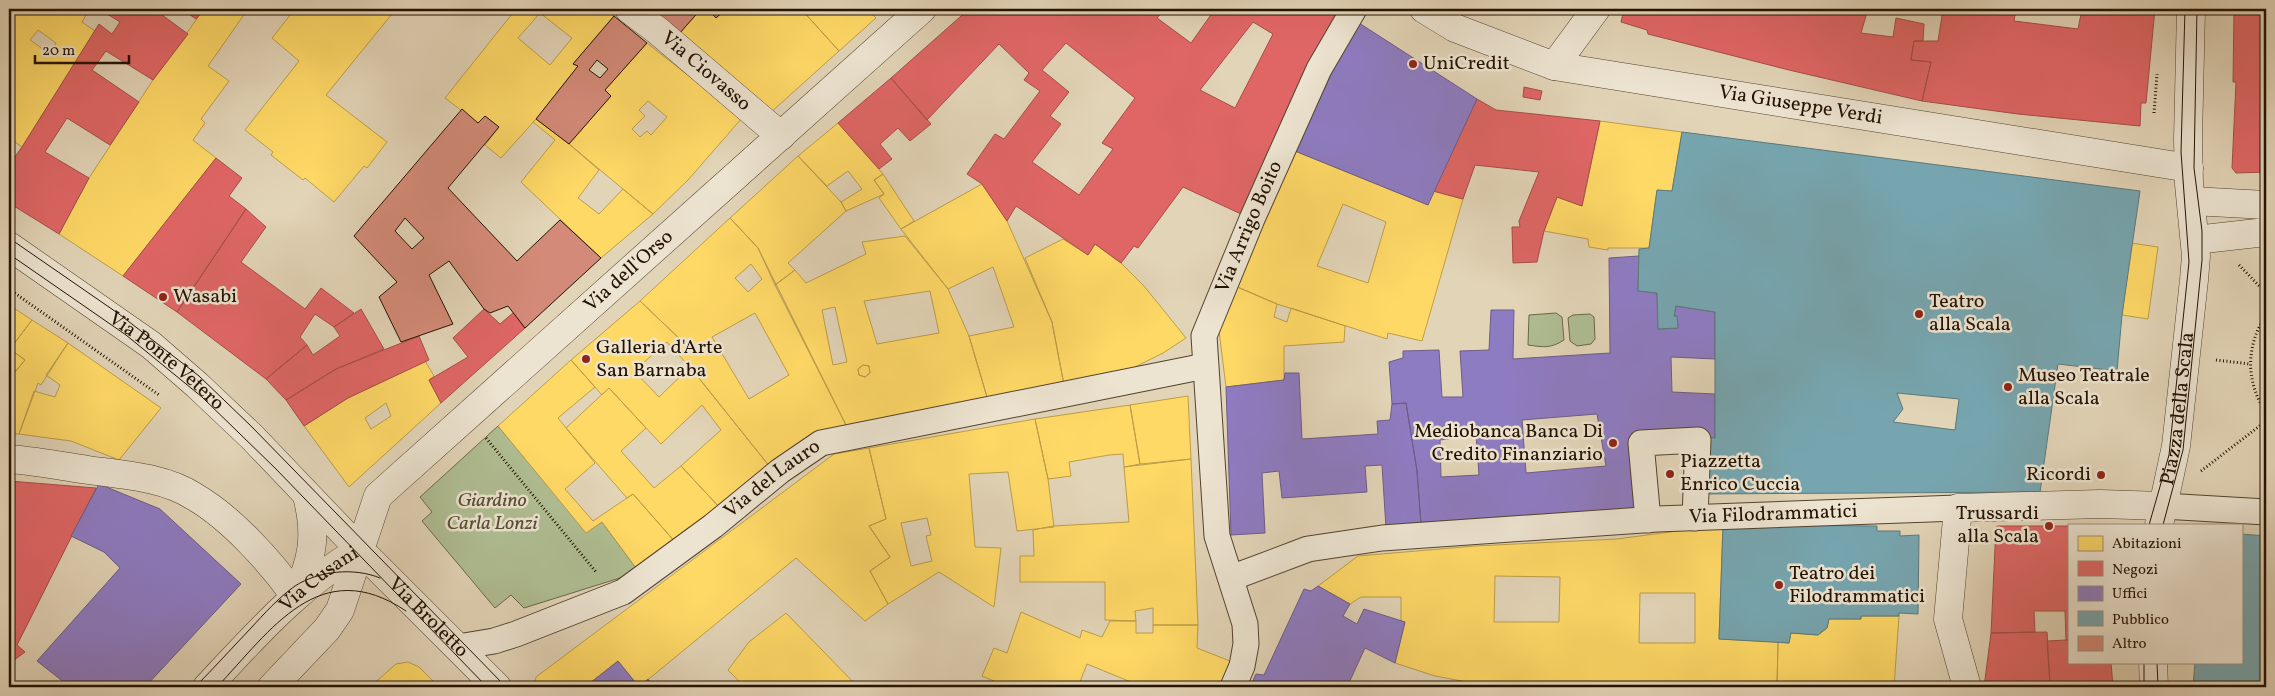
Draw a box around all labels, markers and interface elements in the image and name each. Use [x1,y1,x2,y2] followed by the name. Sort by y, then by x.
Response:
[654,25,757,118] street label: Via Ciovasso
[35,32,129,64] scale bar
[42,41,75,62] text: 20 m
[1423,50,1510,78] place label: UniCredit
[1407,58,1419,70] marker: UniCredit
[1716,79,1884,133] street label: Via Giuseppe Verdi
[1209,157,1290,297] street label: Via Arrigo Boito
[578,224,680,319] street label: Via dell'Orso
[173,283,237,311] place label: Wasabi
[1929,288,2011,339] place label: Teatro alla Scala
[157,291,169,303] marker: Wasabi
[102,305,230,417] street label: Via Ponte Vetero
[1913,308,1925,320] marker: Teatro alla Scala
[2154,331,2202,488] street label: Piazza della Scala
[596,334,722,385] place label: Galleria d'Arte San Barnaba
[580,353,592,365] marker: Galleria d'Arte San Barnaba
[2018,362,2150,413] place label: Museo Teatrale alla Scala
[2002,381,2014,393] marker: Museo Teatrale alla Scala
[1414,418,1603,469] place label: Mediobanca Banca Di Credito Finanziario
[718,433,826,525] street label: Via del Lauro
[1607,437,1619,449] marker: Mediobanca Banca Di Credito Finanziario
[1680,448,1800,499] place label: Piazzetta Enrico Cuccia
[2026,461,2091,489] place label: Ricordi
[1664,468,1676,480] marker: Piazzetta Enrico Cuccia
[2095,469,2107,481] marker: Ricordi
[447,487,539,538] park label: Giardino Carla Lonzi
[1688,498,1858,532] street label: Via Filodrammatici
[1956,500,2039,551] place label: Trussardi alla Scala
[2043,520,2055,532] marker: Trussardi alla Scala
[2068,524,2242,664] legend
[2112,534,2182,555] text: Abitazioni
[273,540,364,619] street label: Via Cusani
[1789,560,1925,611] place label: Teatro dei Filodrammatici
[2112,560,2158,581] text: Negozi
[381,571,474,664] street label: Via Broletto
[1773,579,1785,591] marker: Teatro dei Filodrammatici
[2112,584,2148,605] text: Uffici
[2112,610,2169,631] text: Pubblico
[2112,634,2147,655] text: Altro

